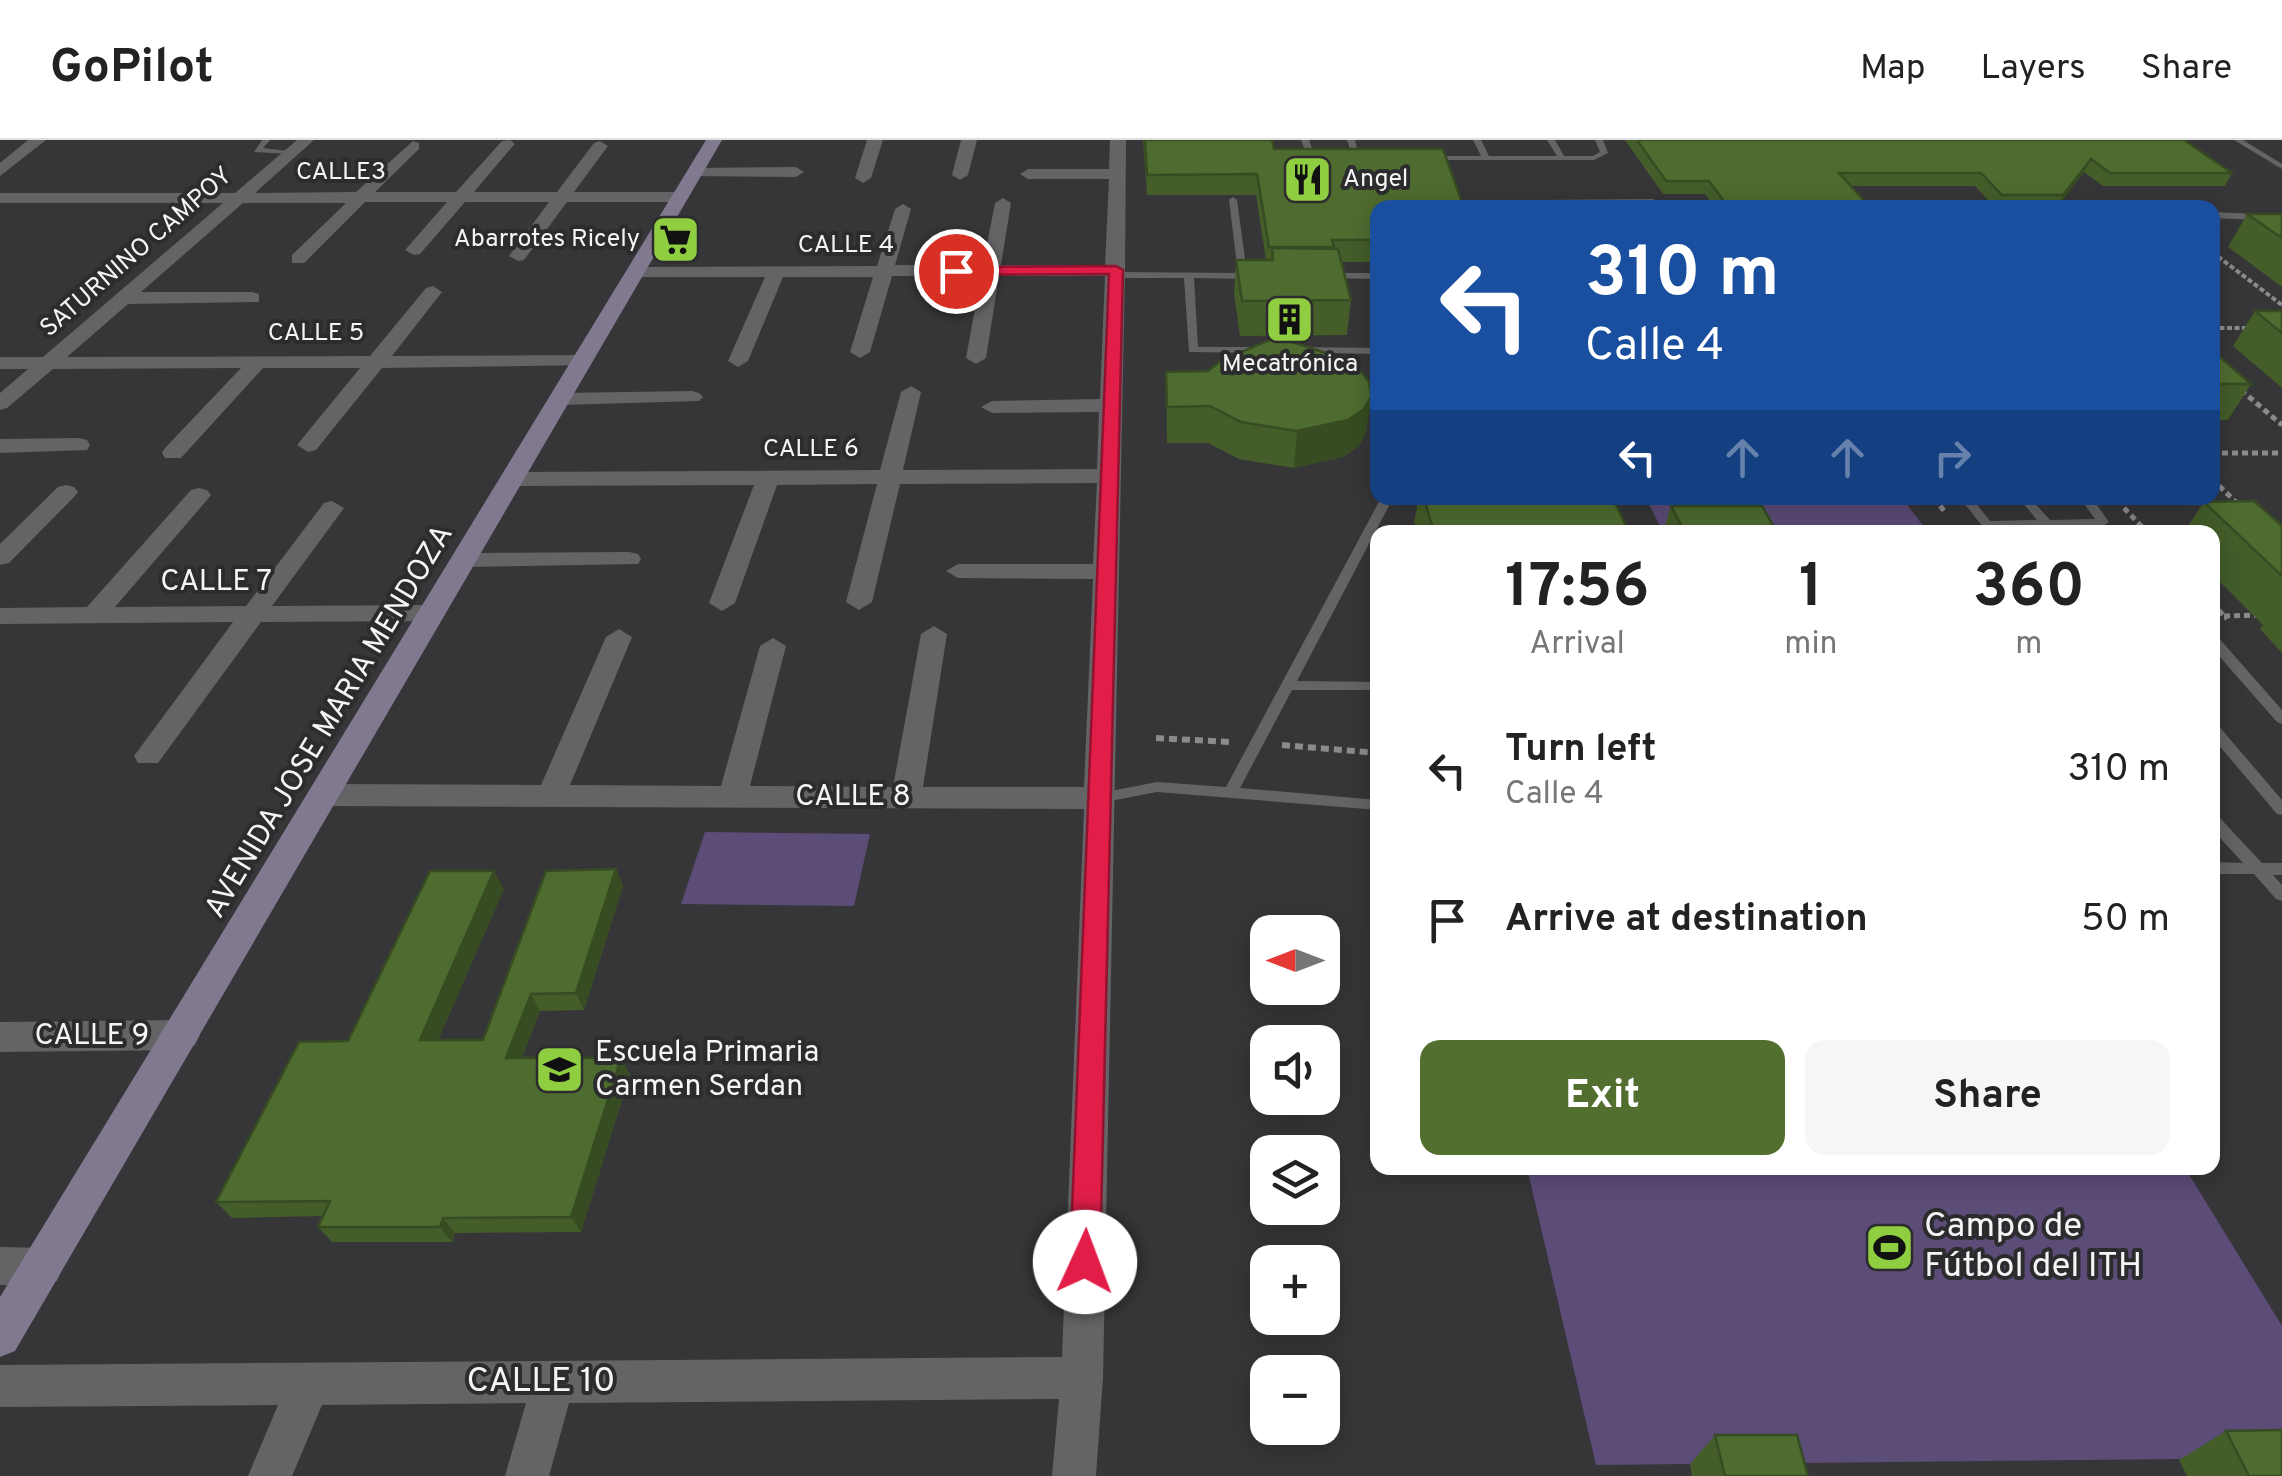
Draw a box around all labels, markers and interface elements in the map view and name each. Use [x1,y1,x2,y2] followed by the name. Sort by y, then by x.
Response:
[50,39,214,99] text: GoPilot
[1860,47,1926,91] text: Map
[1981,47,2086,91] text: Layers
[2141,47,2232,91] text: Share
[1282,154,1334,206] restaurant icon: Angel
[296,157,386,189] street label: CALLE3
[34,161,240,345] street label: SATURNINO CAMPOY
[1343,164,1408,196] place label: Angel
[649,214,701,266] supermarket icon: Abarrotes Ricely
[454,224,640,256] place label: Abarrotes Ricely
[914,229,999,314] pin
[798,230,894,262] street label: CALLE 4
[1585,232,1780,321] text: 310 m
[1420,240,1550,370] icon: left
[929,244,984,299] icon: arrive
[1264,293,1316,345] building icon: Mecatrónica
[268,318,364,350] street label: CALLE 5
[1585,319,1724,376] text: Calle 4
[1222,349,1358,381] place label: Mecatrónica
[1610,430,1665,485] icon: left
[1715,430,1770,485] icon: ahead
[1820,430,1875,485] icon: ahead
[1925,430,1980,485] icon: right
[763,434,859,466] street label: CALLE 6
[198,519,462,925] street label: AVENIDA JOSE MARIA MENDOZA
[1505,552,1649,628] text: 17:56
[1799,552,1823,628] text: 1
[1973,552,2085,628] text: 360
[160,564,272,601] street label: CALLE 7
[1529,625,1625,665] text: Arrival
[1784,625,1838,665] text: min
[2015,625,2042,665] text: m
[1505,726,1657,775] text: Turn left
[1420,743,1475,798] icon: left
[2068,746,2170,795] text: 310 m
[1505,775,1604,815] text: Calle 4
[795,779,911,816] street label: CALLE 8
[1420,893,1475,948] icon: arrive
[1505,896,1868,945] text: Arrive at destination
[2081,896,2170,945] text: 50 m
[1250,915,1340,1005] north arrow
[1250,915,1340,1445] map controls
[34,1018,150,1055] street label: CALLE 9
[1250,1025,1340,1115] button: sound
[595,1035,819,1106] place label: Escuela Primaria Carmen Serdan
[1420,1040,1785,1155] button: Exit
[1805,1040,2170,1155] button: Share
[534,1044,586,1096] school or university icon: Escuela Primaria Carmen Serdan
[1250,1135,1340,1225] button: layers
[1924,1205,2142,1289] place label: Campo de Fútbol del ITH
[1033,1210,1137,1314] position arrow
[1863,1221,1915,1273] sports icon: Campo de Fútbol del ITH
[1250,1245,1340,1335] button: +
[1250,1355,1340,1445] button: −
[467,1360,615,1404] street label: CALLE 10

